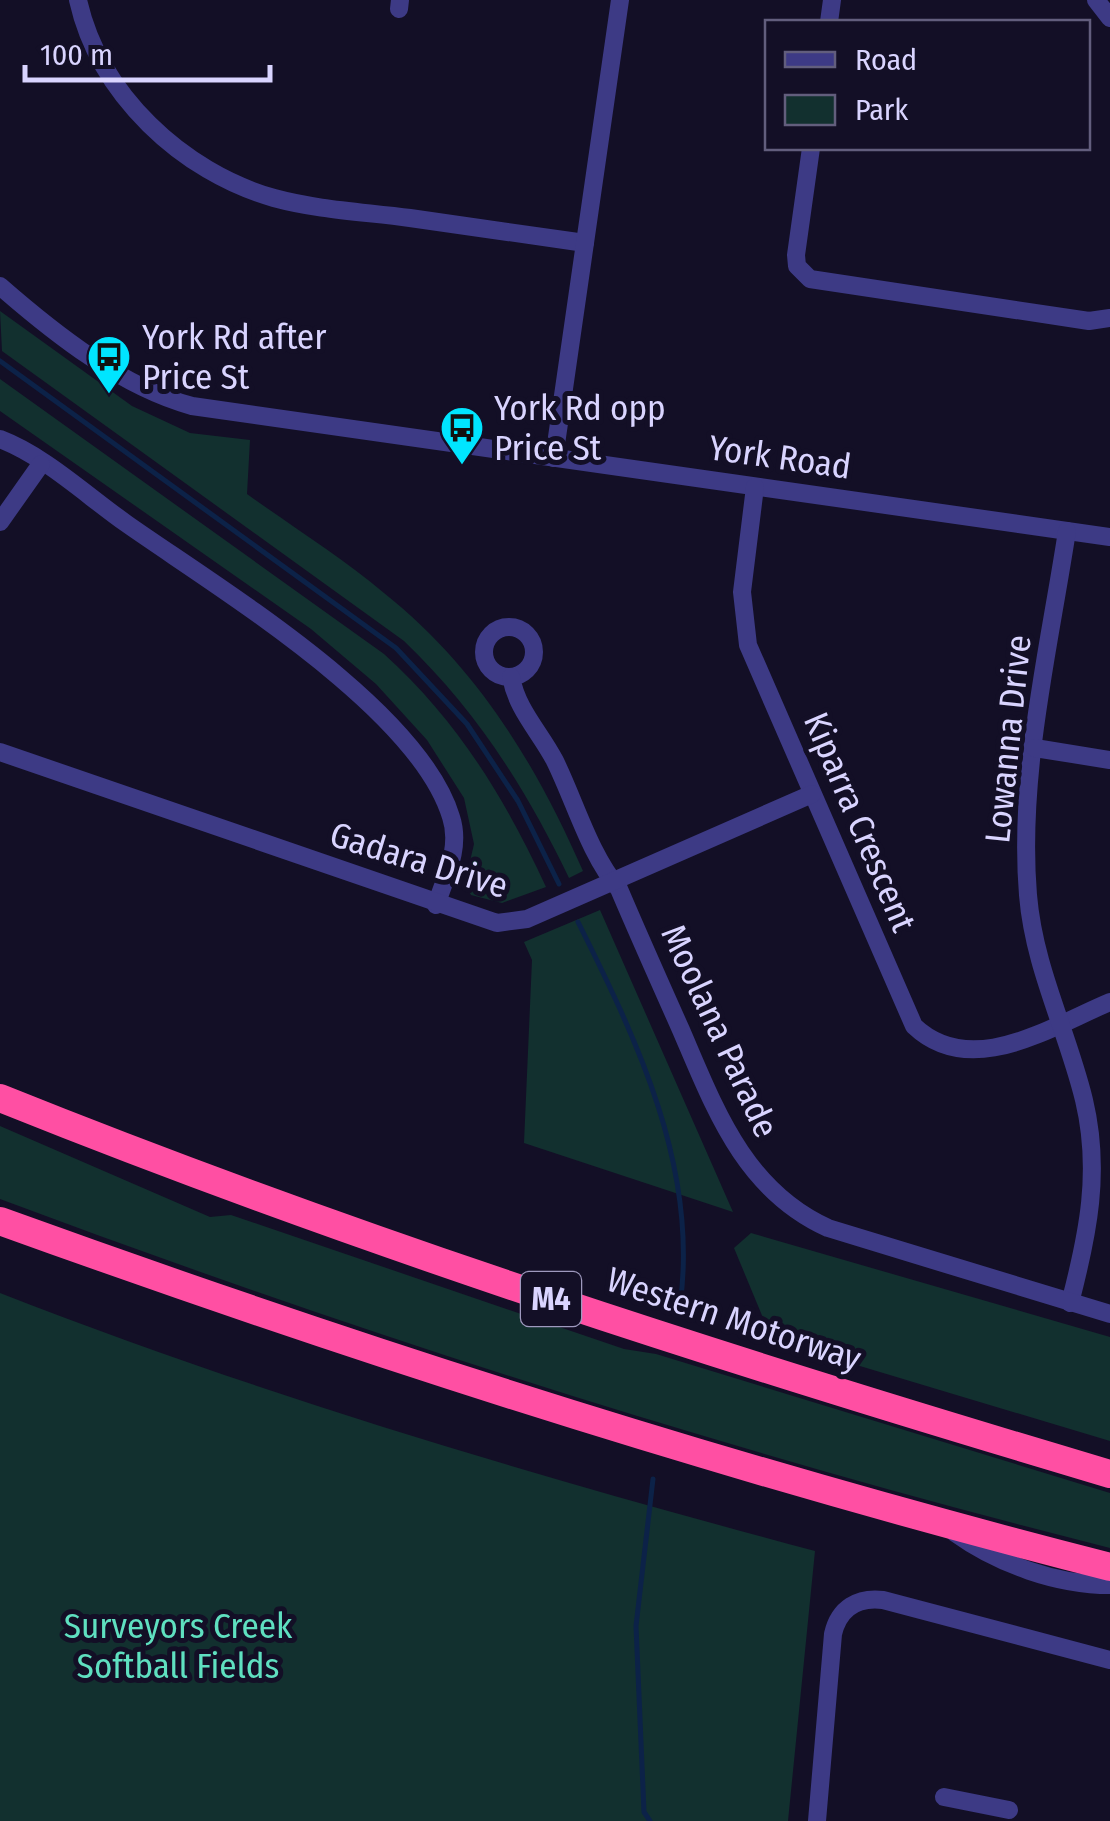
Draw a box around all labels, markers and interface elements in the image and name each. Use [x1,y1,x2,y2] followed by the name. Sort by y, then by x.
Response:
[25,20,270,82] scale bar
[765,20,1090,150] legend
[40,37,113,73] text: 100 m
[855,42,917,78] text: Road
[855,92,908,128] text: Park
[142,316,326,398] place label: York Rd after Price St
[86,334,132,395] bus stop icon: York Rd after Price St
[494,387,666,469] place label: York Rd opp Price St
[439,405,485,466] bus stop icon: York Rd opp Price St
[706,426,854,488] street label: York Road
[976,633,1040,845] street label: Lowanna Drive
[795,706,925,938] street label: Kiparra Crescent
[325,813,513,907] street label: Gadara Drive
[652,918,788,1144] street label: Moolana Parade
[602,1258,867,1380] street label: Western Motorway
[521,1272,581,1326] road number: M4
[64,1605,293,1687] park label: Surveyors Creek Softball Fields

